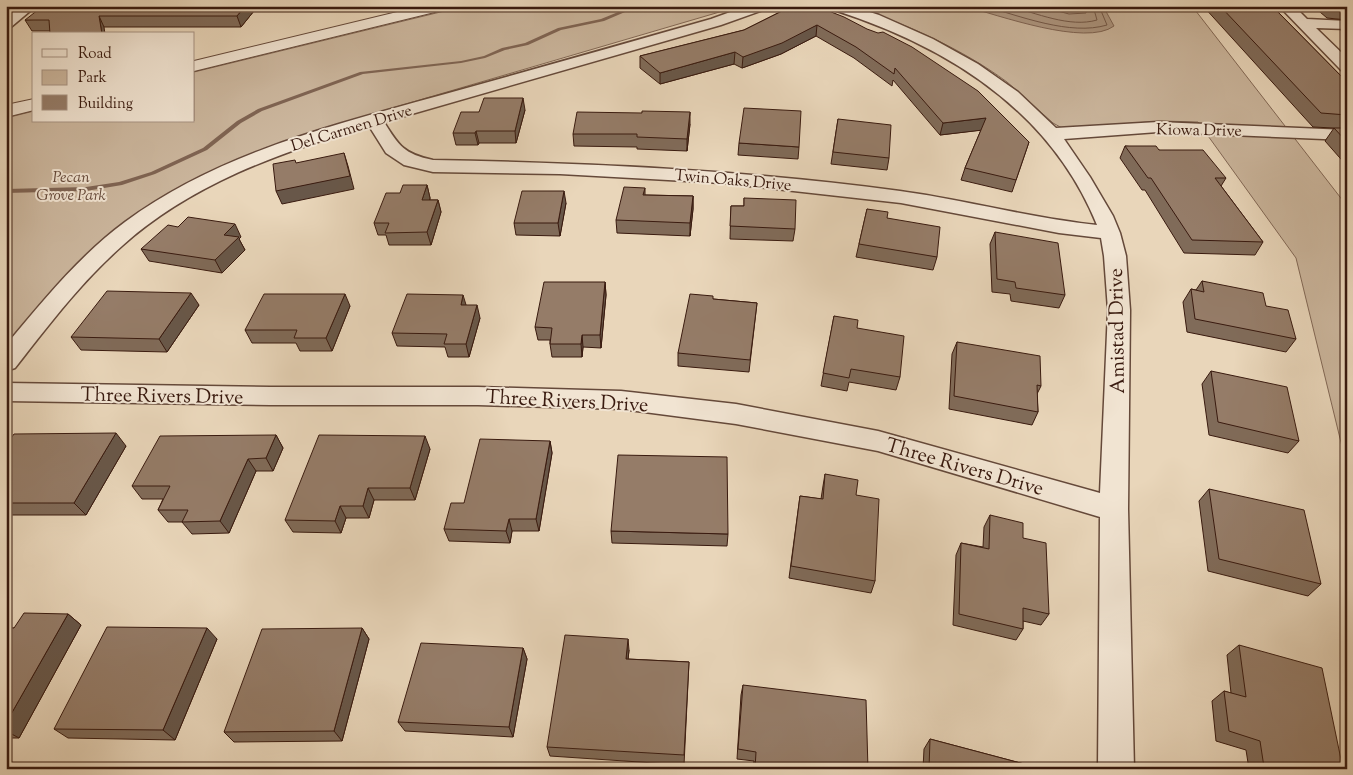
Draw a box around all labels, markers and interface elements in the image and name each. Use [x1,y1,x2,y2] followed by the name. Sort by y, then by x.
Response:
[32,32,195,122] legend
[78,44,112,65] text: Road
[78,68,107,89] text: Park
[78,94,133,115] text: Building
[288,100,415,159] street label: Del Carmen Drive
[1156,119,1242,144] street label: Kiowa Drive
[673,165,792,198] street label: Twin Oaks Drive
[36,167,106,208] park label: Pecan Grove Park
[1103,268,1134,394] street label: Amistad Drive
[80,382,244,413] street label: Three Rivers Drive
[485,384,649,421] street label: Three Rivers Drive
[882,432,1047,505] street label: Three Rivers Drive

